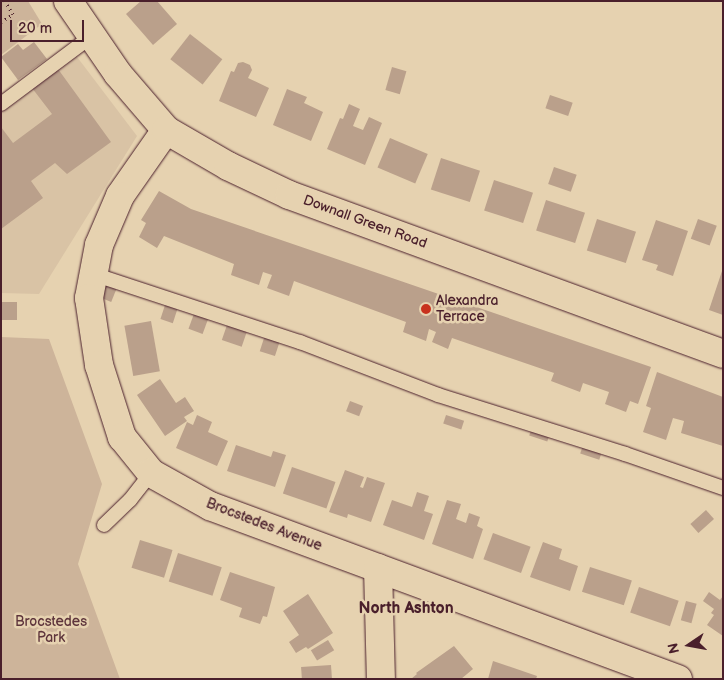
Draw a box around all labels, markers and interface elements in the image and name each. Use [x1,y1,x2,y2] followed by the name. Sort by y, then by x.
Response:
[12,10,86,42] scale bar
[18,19,52,38] text: 20 m
[301,192,429,252] street label: Downall Green Road
[436,293,498,326] place label: Alexandra Terrace
[420,303,432,315] marker: Alexandra Terrace
[204,495,324,555] street label: Brocstedes Avenue
[358,599,454,619] district label: North Ashton
[15,614,87,646] park label: Brocstedes Park
[664,620,714,670] north arrow
[664,641,683,655] text: N

